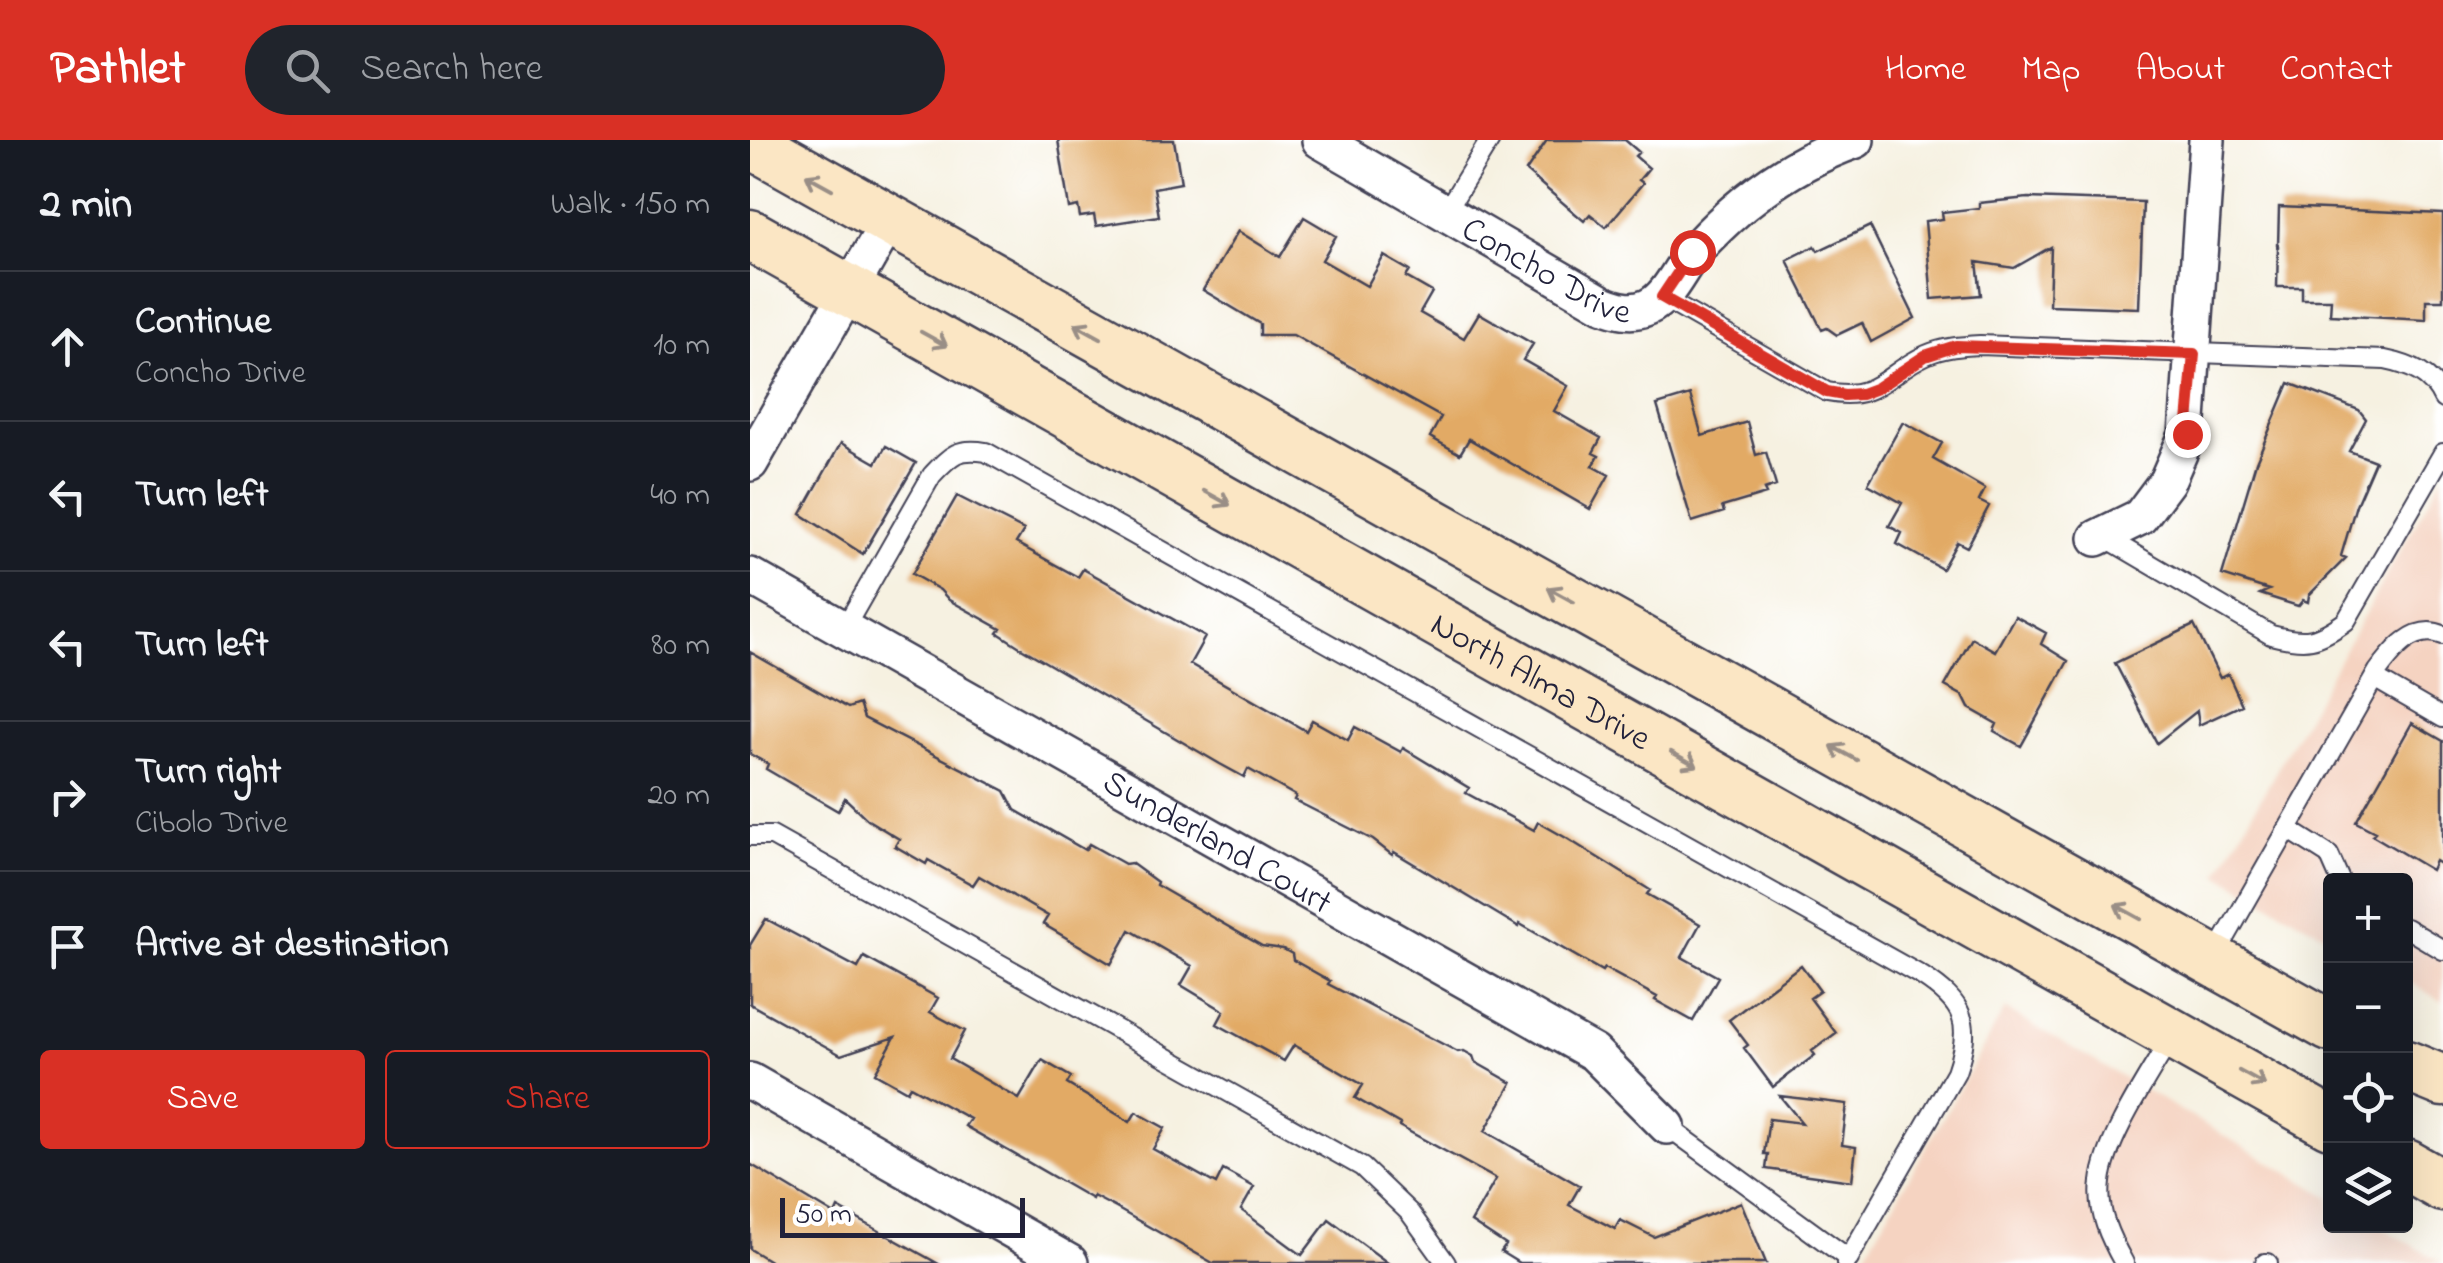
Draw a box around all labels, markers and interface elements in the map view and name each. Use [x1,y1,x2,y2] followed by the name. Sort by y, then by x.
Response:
[245,25,945,115] search box
[50,35,185,105] text: Pathlet
[360,42,543,98] text: Search here
[280,43,335,98] icon: search
[1885,45,1966,96] text: Home
[2021,45,2080,96] text: Map
[2135,45,2225,96] text: About
[2280,45,2393,96] text: Contact
[805,171,835,191] one-way arrow
[40,175,132,236] text: 2 min
[551,182,710,229] text: Walk · 150 m
[1451,205,1634,340] street label: Concho Drive
[1670,230,1716,276] route start
[135,295,271,351] text: Continue
[40,319,95,374] icon: ahead
[1074,320,1103,340] one-way arrow
[653,323,710,370] text: 10 m
[918,329,948,349] one-way arrow
[135,351,306,398] text: Concho Drive
[2165,412,2211,458] route end
[135,468,268,524] text: Turn left
[40,469,95,524] icon: left
[650,473,710,520] text: 40 m
[1202,488,1231,508] one-way arrow
[1547,584,1576,604] one-way arrow
[1420,601,1660,765] street label: North Alma Drive
[135,618,268,674] text: Turn left
[40,619,95,674] icon: left
[651,623,710,670] text: 80 m
[1830,743,1860,763] one-way arrow
[135,745,281,801] text: Turn right
[1669,749,1698,769] one-way arrow
[1093,758,1341,929] street label: Sunderland Court
[40,769,95,824] icon: right
[647,773,710,820] text: 20 m
[135,801,288,848] text: Cibolo Drive
[2323,873,2413,1233] map controls
[2323,873,2413,963] button: +
[2114,902,2143,922] one-way arrow
[135,918,449,974] text: Arrive at destination
[40,919,95,974] icon: arrive
[2323,963,2413,1053] button: −
[40,1050,365,1149] button: Save
[385,1050,710,1149] button: Share
[2323,1053,2413,1143] button: locate
[2237,1069,2266,1089] one-way arrow
[2323,1143,2413,1233] button: layers
[780,1193,1025,1238] scale bar
[795,1195,852,1236] text: 50 m

